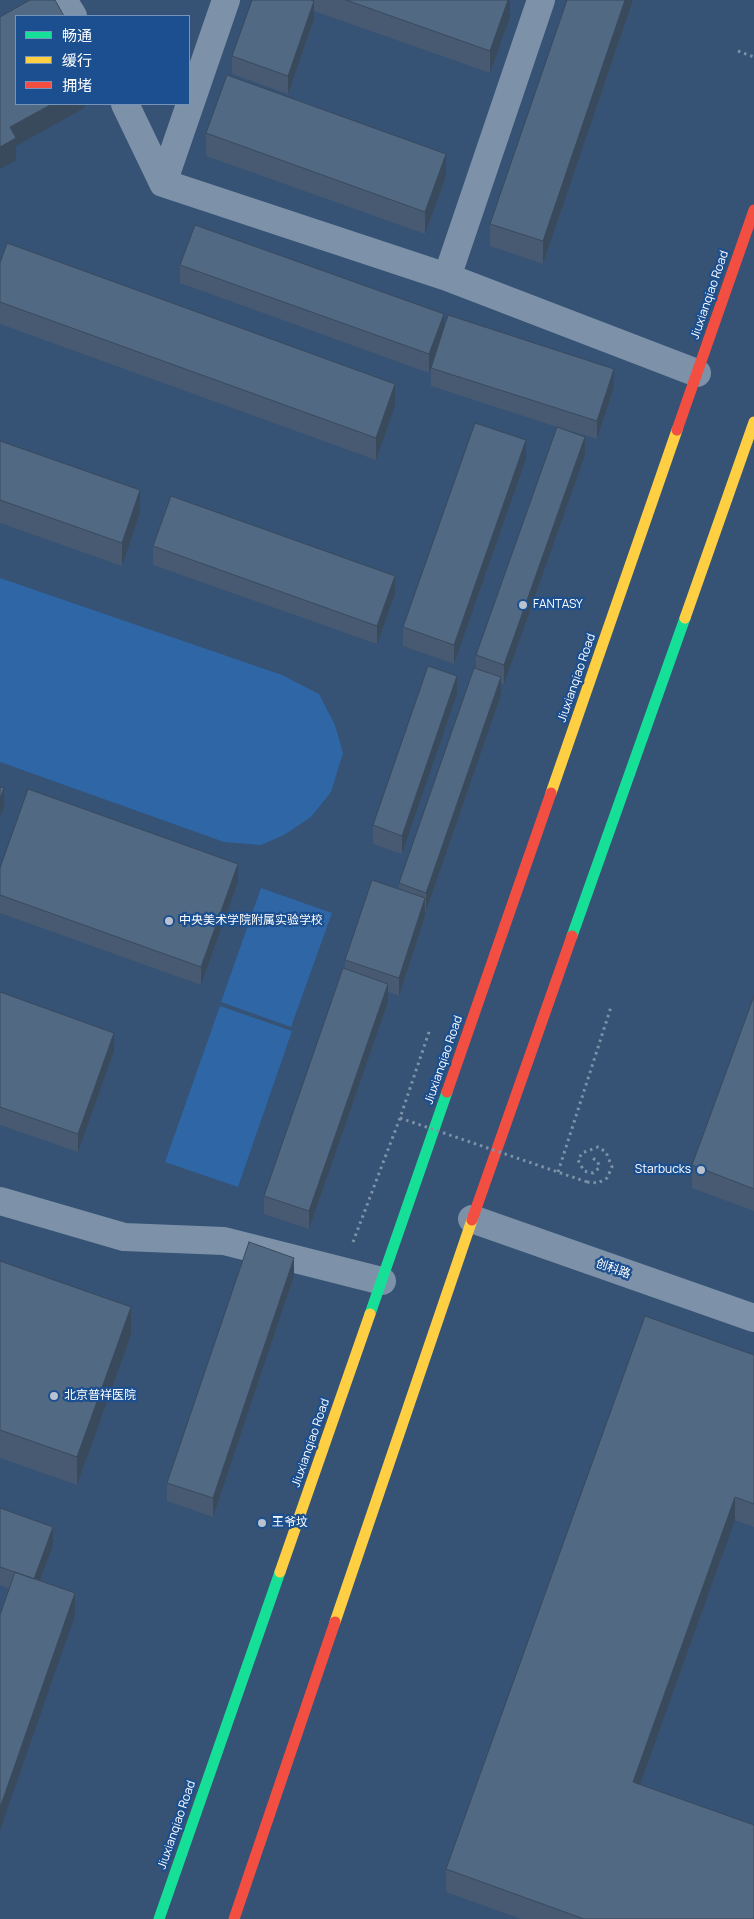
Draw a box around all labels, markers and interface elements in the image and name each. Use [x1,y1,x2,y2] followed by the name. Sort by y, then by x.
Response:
[15,15,190,105] legend
[62,25,92,46] text: 畅通
[62,50,92,71] text: 缓行
[62,75,92,96] text: 拥堵
[688,249,732,341] street label: Jiuxianqiao Road
[533,598,583,612] place label: FANTASY
[517,599,529,611] marker: FANTASY
[555,632,599,724] street label: Jiuxianqiao Road
[179,914,323,928] place label: 中央美术学院附属实验学校
[163,915,175,927] marker: 中央美术学院附属实验学校
[422,1014,466,1106] street label: Jiuxianqiao Road
[635,1163,691,1177] place label: Starbucks
[695,1164,707,1176] marker: Starbucks
[594,1256,632,1282] street label: 创科路
[64,1389,136,1403] place label: 北京普祥医院
[48,1390,60,1402] marker: 北京普祥医院
[289,1397,333,1489] street label: Jiuxianqiao Road
[272,1516,308,1530] place label: 王爷坟
[256,1517,268,1529] marker: 王爷坟
[155,1779,199,1871] street label: Jiuxianqiao Road

